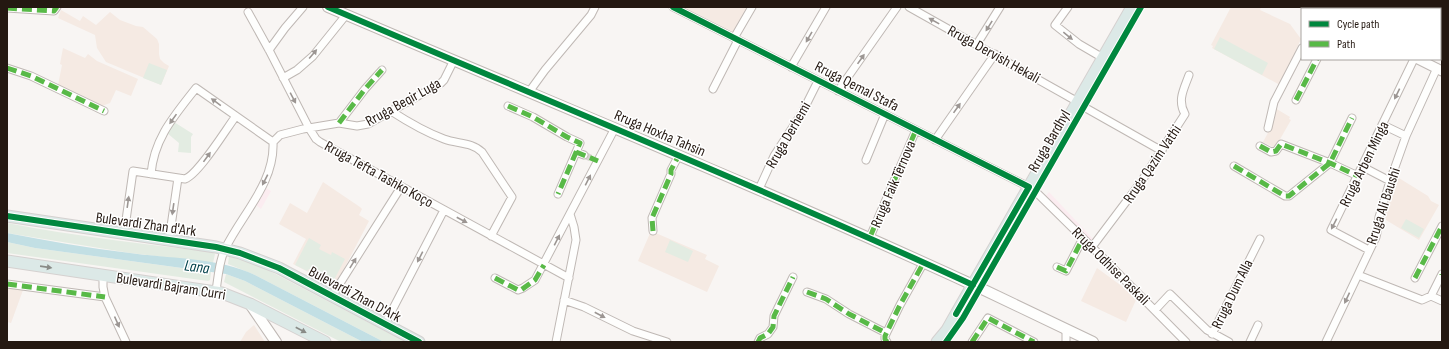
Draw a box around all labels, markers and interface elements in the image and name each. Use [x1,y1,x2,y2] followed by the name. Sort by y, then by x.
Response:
[1301,8,1441,60] legend
[1337,17,1379,32] text: Cycle path
[928,18,940,24] one-way arrow
[985,20,992,32] one-way arrow
[944,21,1044,88] street label: Rruga Dervish Hekali
[805,31,812,43] one-way arrow
[1062,31,1073,40] one-way arrow
[1337,37,1355,52] text: Path
[309,49,318,60] one-way arrow
[857,54,865,65] one-way arrow
[811,57,902,116] street label: Rruga Qemal Stafa
[362,74,444,131] street label: Rruga Beqir Luga
[1394,88,1400,100] one-way arrow
[290,92,296,104] one-way arrow
[210,98,221,106] one-way arrow
[762,98,815,172] street label: Rruga Derhemi
[953,102,961,113] one-way arrow
[611,106,708,161] street label: Rruga Hoxha Tahsin
[1024,107,1075,176] street label: Rruga Bardhyl
[169,114,177,124] one-way arrow
[1335,118,1394,210] street label: Rruga Arben Minga
[1119,121,1186,207] street label: Rruga Qazim Vathi
[321,137,436,212] street label: Rruga Tefta Tashko Koço
[867,138,920,231] street label: Rruga Faik Tërnova
[203,152,211,162] one-way arrow
[1362,165,1405,247] street label: Rruga Ali Baushi
[262,174,269,186] one-way arrow
[585,174,591,186] one-way arrow
[125,196,131,209] one-way arrow
[170,203,176,215] one-way arrow
[95,208,198,241] street label: Bulevardi Zhan d'Ark
[456,217,468,223] one-way arrow
[1331,218,1338,230] one-way arrow
[1068,223,1154,310] street label: Rruga Odhise Paskali
[554,234,560,245] one-way arrow
[417,252,423,263] one-way arrow
[183,256,211,279] water label: Lana
[1207,256,1258,332] street label: Rruga Dum Alla
[349,257,356,269] one-way arrow
[305,262,405,327] street label: Bulevardi Zhan D'Ark
[39,264,52,270] one-way arrow
[115,268,227,305] street label: Bulevardi Bajram Curri
[1344,293,1350,304] one-way arrow
[594,312,606,318] one-way arrow
[114,316,120,328] one-way arrow
[296,327,307,333] one-way arrow

